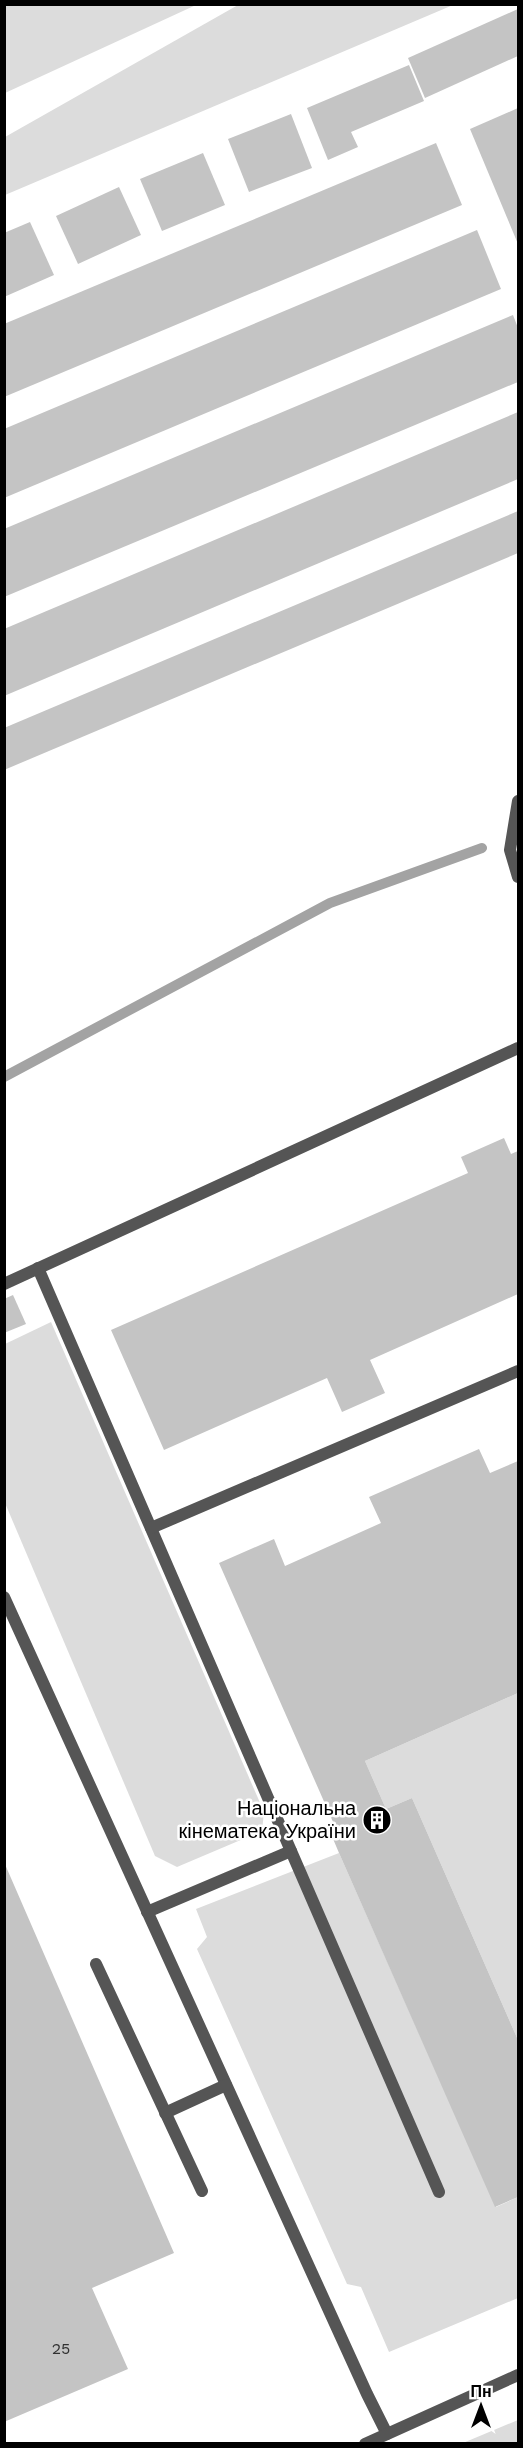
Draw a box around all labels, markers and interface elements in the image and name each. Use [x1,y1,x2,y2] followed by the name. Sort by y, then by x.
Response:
[178,1796,357,1843] place label: Національна кінематека України
[361,1804,393,1836] building icon: Національна кінематека України
[52,2339,70,2358] house number: 25
[451,2376,511,2436] north arrow
[470,2382,492,2401] text: Пн

